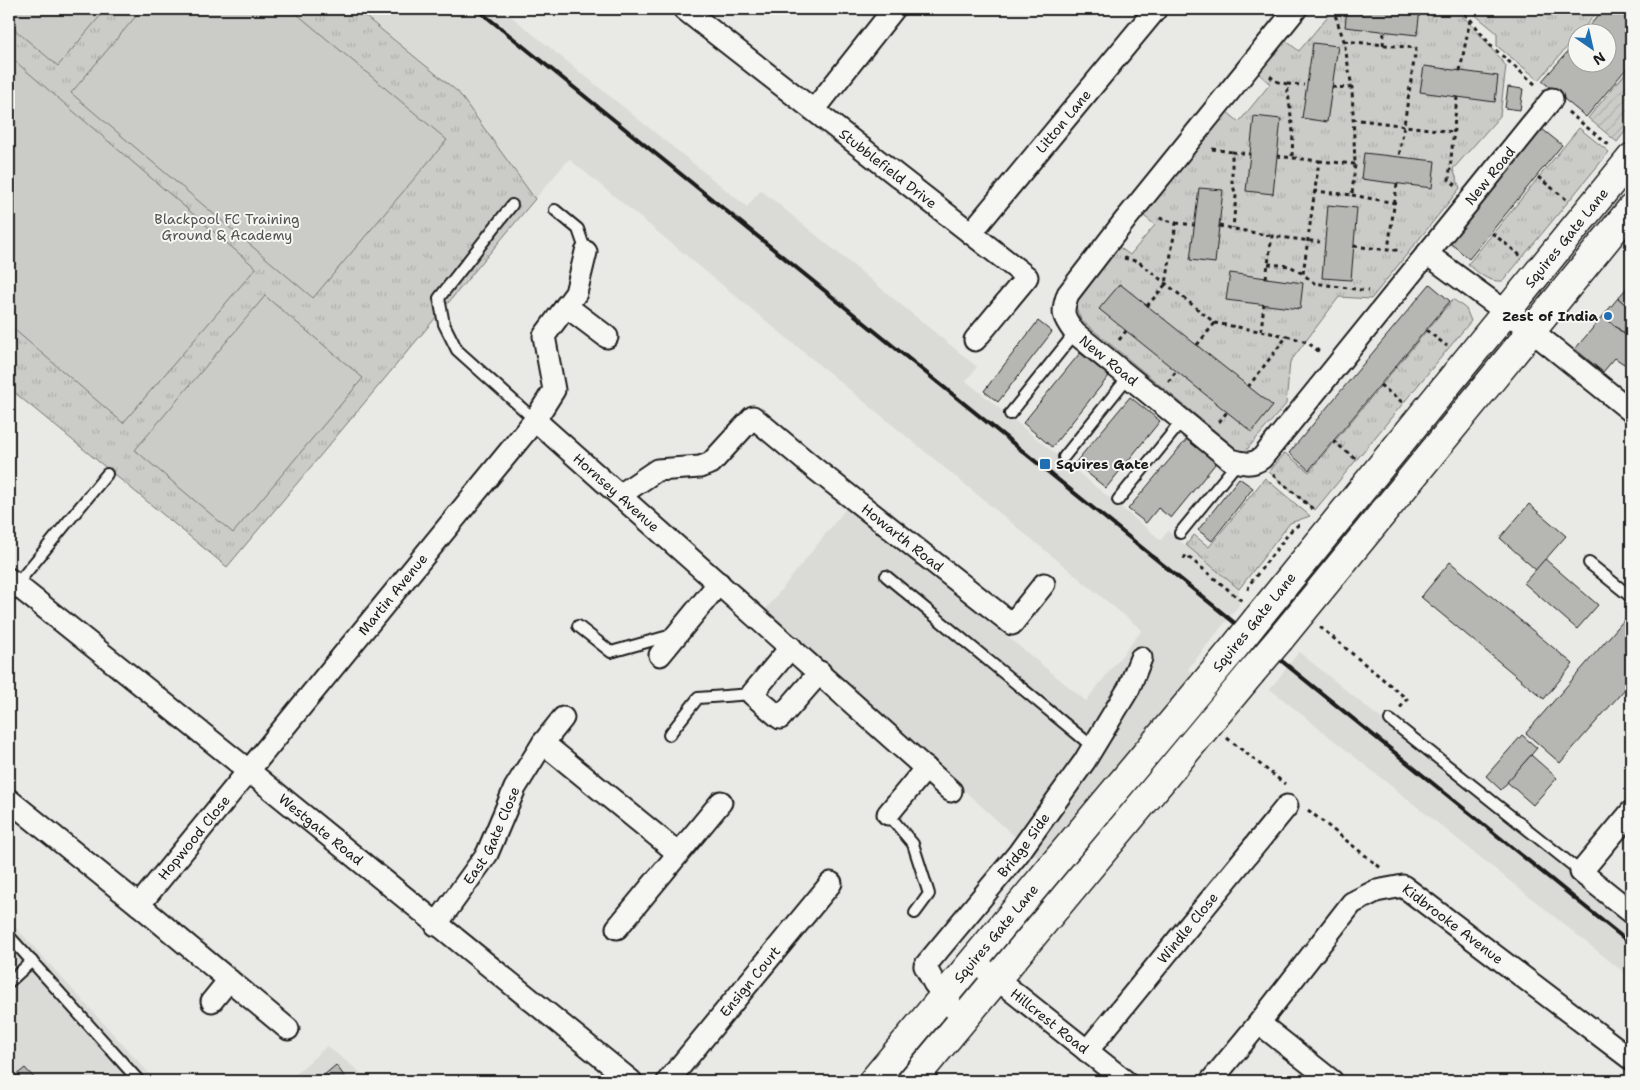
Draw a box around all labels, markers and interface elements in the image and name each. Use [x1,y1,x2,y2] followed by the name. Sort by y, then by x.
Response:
[1568,22,1618,72] north arrow
[1590,48,1609,69] text: N
[1032,86,1095,157] street label: Litton Lane
[836,125,941,212] street label: Stubblefield Drive
[1461,143,1519,209] street label: New Road
[1521,184,1612,291] street label: Squires Gate Lane
[154,210,300,244] park label: Blackpool FC Training Ground & Academy
[1502,307,1598,325] place label: Zest of India
[1602,310,1614,322] marker: Zest of India
[1076,331,1142,390] street label: New Road
[569,449,663,536] street label: Hornsey Avenue
[1056,455,1149,473] place label: Squires Gate
[1038,457,1052,471] marker: Squires Gate
[858,500,947,576] street label: Howarth Road
[354,550,431,639] street label: Martin Avenue
[1208,569,1300,675] street label: Squires Gate Lane
[459,784,524,888] street label: East Gate Close
[275,790,367,869] street label: Westgate Road
[154,791,234,884] street label: Hopwood Close
[993,809,1054,881] street label: Bridge Side
[950,880,1042,987] street label: Squires Gate Lane
[1399,880,1507,968] street label: Kidbrooke Avenue
[1153,888,1222,967] street label: Windle Close
[716,942,784,1020] street label: Ensign Court
[1007,984,1093,1058] street label: Hillcrest Road

